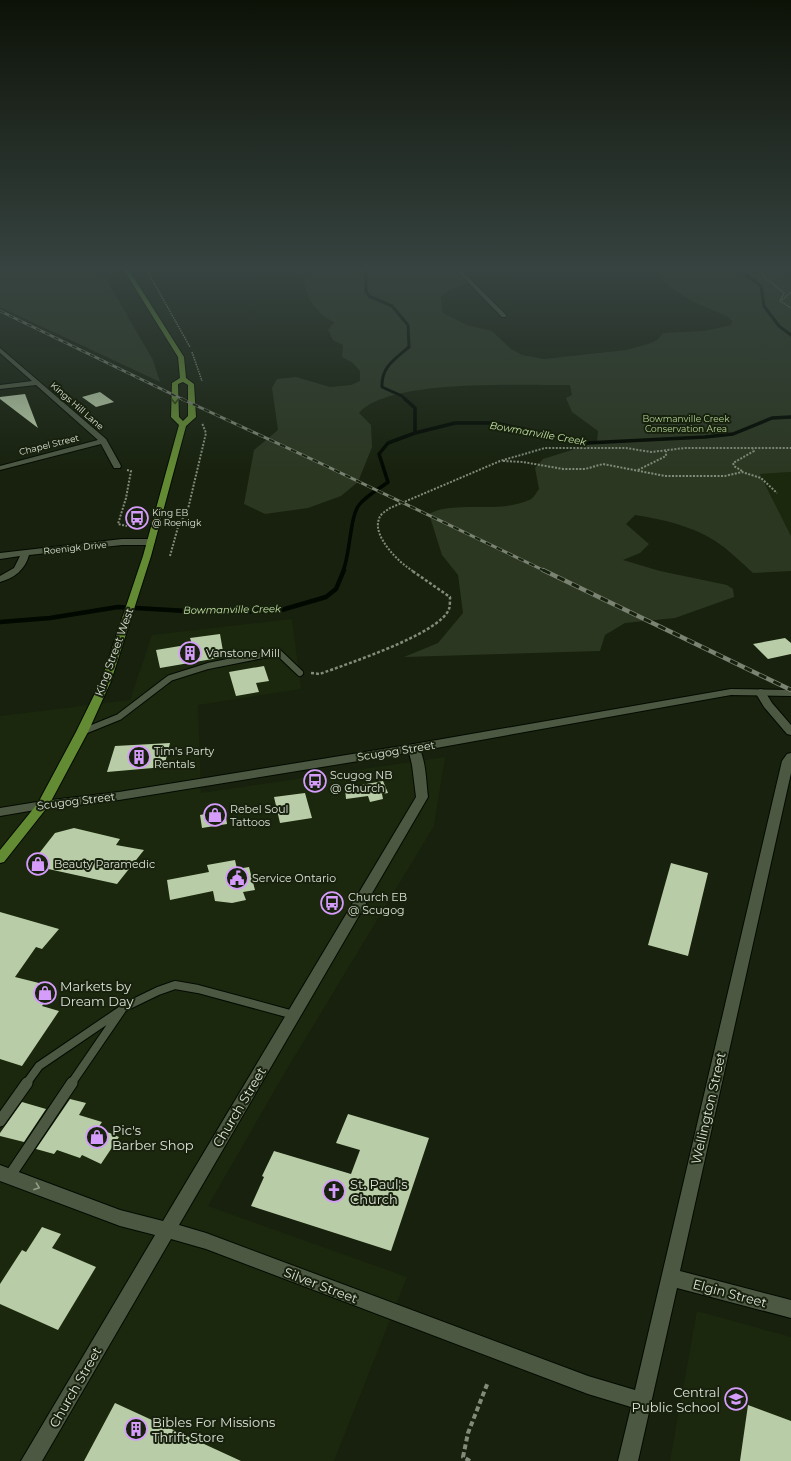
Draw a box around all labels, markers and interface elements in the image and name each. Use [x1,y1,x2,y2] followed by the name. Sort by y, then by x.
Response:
[48,380,107,432] street label: Kings Hill Lane
[171,398,179,404] one-way arrow
[642,413,730,434] park label: Bowmanville Creek Conservation Area
[489,419,588,449] water label: Bowmanville Creek
[18,432,80,457] street label: Chapel Street
[124,505,150,531] bus stop icon: King EB @ Roenigk
[152,507,202,528] place label: King EB @ Roenigk
[43,539,108,556] street label: Roenigk Drive
[183,602,282,617] water label: Bowmanville Creek
[92,605,137,698] street label: King Street West
[177,640,203,666] building icon: Vanstone Mill
[206,646,280,660] place label: Vanstone Mill
[356,738,436,764] street label: Scugog Street
[126,744,152,770] building icon: Tim's Party Rentals
[154,744,214,771] place label: Tim's Party Rentals
[302,768,328,794] bus stop icon: Scugog NB @ Church
[330,768,392,795] place label: Scugog NB @ Church
[36,789,116,813] street label: Scugog Street
[202,802,228,828] shop icon: Rebel Soul Tattoos
[230,802,289,829] place label: Rebel Soul Tattoos
[25,851,51,877] shop icon: Beauty Paramedic
[54,857,155,871] place label: Beauty Paramedic
[224,865,250,891] public building icon: Service Ontario
[252,871,336,885] place label: Service Ontario
[319,890,345,916] bus stop icon: Church EB @ Scugog
[348,890,407,917] place label: Church EB @ Scugog
[60,978,134,1009] place label: Markets by Dream Day
[32,980,58,1006] shop icon: Markets by Dream Day
[687,1050,729,1166] street label: Wellington Street
[209,1064,269,1150] street label: Church Street
[112,1122,194,1153] place label: Pic's Barber Shop
[84,1124,110,1150] shop icon: Pic's Barber Shop
[350,1176,408,1207] place label: St. Paul's Church
[321,1178,347,1204] church icon: St. Paul's Church
[33,1182,40,1190] one-way arrow
[282,1264,360,1306] street label: Silver Street
[691,1275,769,1311] street label: Elgin Street
[45,1344,105,1430] street label: Church Street
[632,1384,720,1415] place label: Central Public School
[723,1386,749,1412] school or university icon: Central Public School
[152,1414,275,1445] place label: Bibles For Missions Thrift Store
[123,1416,149,1442] building icon: Bibles For Missions Thrift Store

